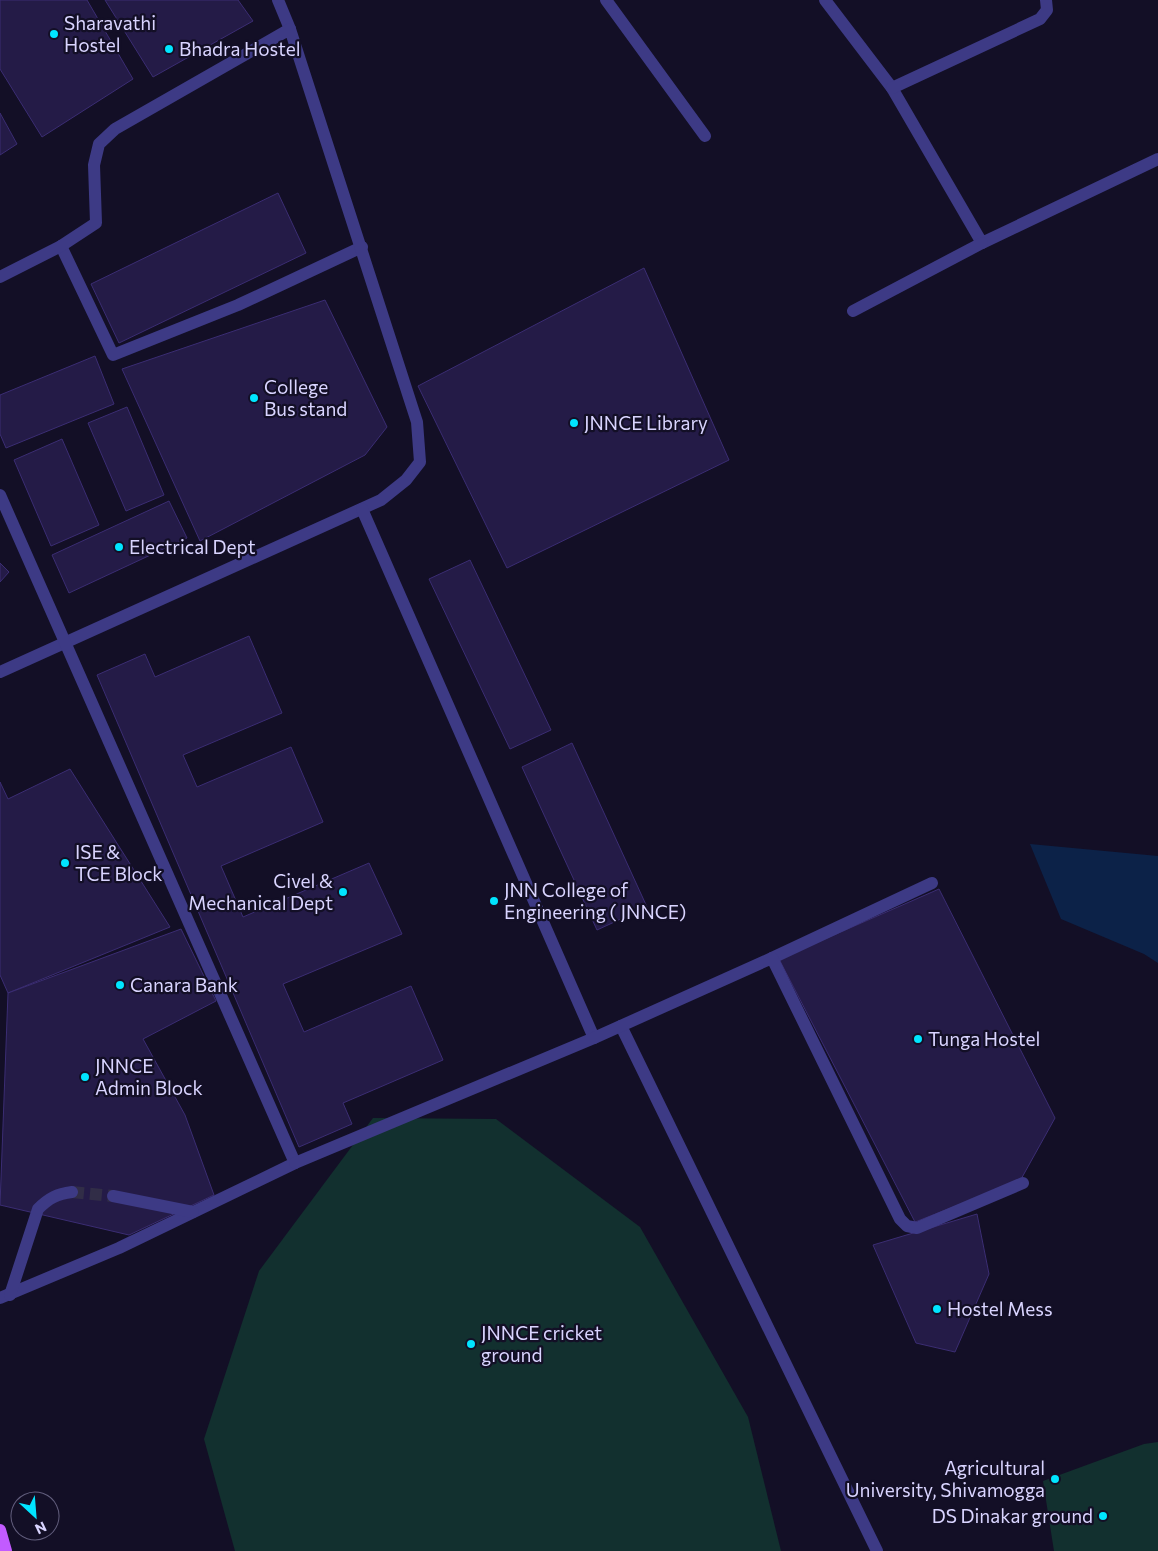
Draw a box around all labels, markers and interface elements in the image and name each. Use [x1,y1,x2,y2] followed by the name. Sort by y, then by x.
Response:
[64,11,156,56] place label: Sharavathi Hostel
[48,28,60,40] marker: Sharavathi Hostel
[179,37,301,60] place label: Bhadra Hostel
[163,43,175,55] marker: Bhadra Hostel
[264,375,347,420] place label: College Bus stand
[248,392,260,404] marker: College Bus stand
[584,411,708,434] place label: JNNCE Library
[568,417,580,429] marker: JNNCE Library
[129,535,256,558] place label: Electrical Dept
[113,541,125,553] marker: Electrical Dept
[75,840,163,885] place label: ISE & TCE Block
[59,857,71,869] marker: ISE & TCE Block
[188,869,333,914] place label: Civel & Mechanical Dept
[504,878,686,923] place label: JNN College of Engineering ( JNNCE)
[337,886,349,898] marker: Civel & Mechanical Dept
[488,895,500,907] marker: JNN College of Engineering ( JNNCE)
[130,973,238,996] place label: Canara Bank
[114,979,126,991] marker: Canara Bank
[928,1027,1040,1050] place label: Tunga Hostel
[912,1033,924,1045] marker: Tunga Hostel
[95,1054,203,1099] place label: JNNCE Admin Block
[79,1071,91,1083] marker: JNNCE Admin Block
[947,1297,1053,1320] place label: Hostel Mess
[931,1303,943,1315] marker: Hostel Mess
[481,1321,602,1366] place label: JNNCE cricket ground
[465,1338,477,1350] marker: JNNCE cricket ground
[846,1456,1045,1501] place label: Agricultural University, Shivamogga
[1049,1473,1061,1485] marker: Agricultural University, Shivamogga
[10,1491,60,1541] north arrow
[932,1504,1093,1527] place label: DS Dinakar ground
[1097,1510,1109,1522] marker: DS Dinakar ground
[32,1518,49,1538] text: N

